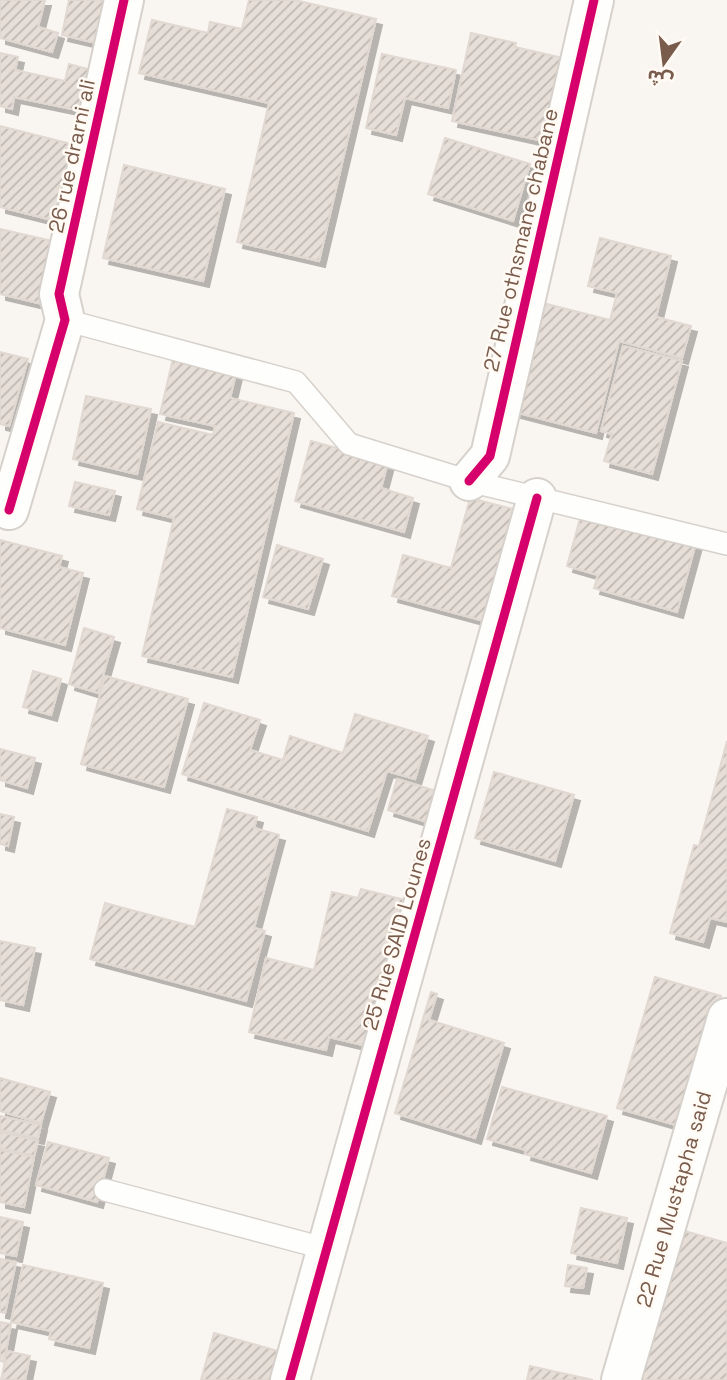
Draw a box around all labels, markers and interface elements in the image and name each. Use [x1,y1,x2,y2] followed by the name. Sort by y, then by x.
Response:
[629,28,699,98] north arrow
[644,64,676,94] text: ش
[42,77,101,235] street label: 26 rue drarni ali
[477,106,564,374] street label: 27 Rue othsmane chabane
[356,835,437,1033] street label: 25 Rue SAID Lounes
[630,1088,717,1310] street label: 22 Rue Mustapha said

